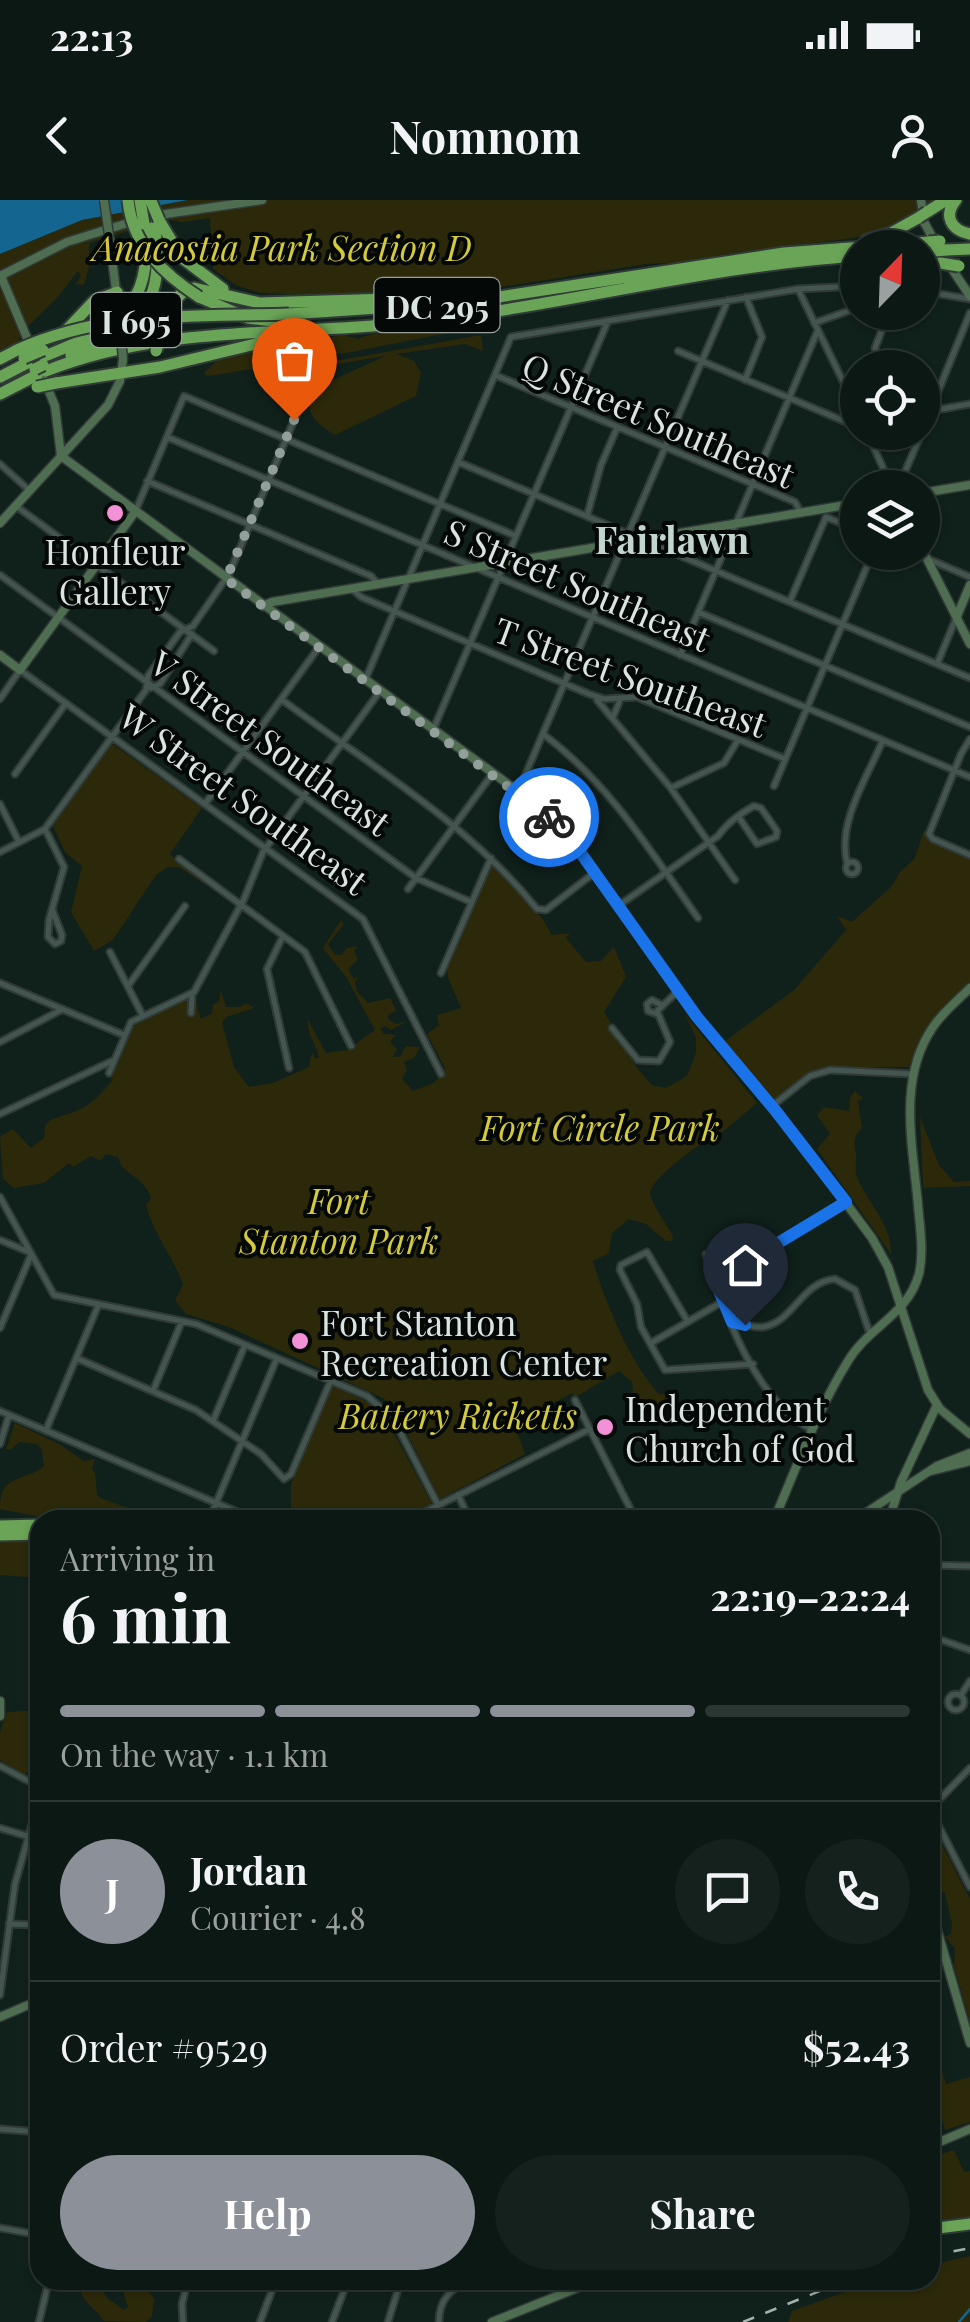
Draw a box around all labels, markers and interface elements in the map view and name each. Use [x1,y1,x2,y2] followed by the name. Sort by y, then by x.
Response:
[50,10,134,61] text: 22:13
[389,105,581,165] text: Nomnom
[30,108,85,163] icon: back
[885,108,940,163] icon: person
[88,223,472,270] park label: Anacostia Park Section D
[840,230,940,330] north arrow
[840,230,940,570] map controls
[374,278,500,332] road number: DC 295
[91,293,181,347] road number: I 695
[252,318,337,421] pin
[267,333,322,388] icon: bag
[516,340,803,498] street label: Q Street Southeast
[840,350,940,450] button: locate
[840,470,940,570] button: layers
[104,502,126,524] marker: Honfleur Gallery
[438,507,719,661] street label: S Street Southeast
[595,513,749,564] district label: Fairlawn
[45,527,186,614] place label: Honfleur Gallery
[488,605,774,747] street label: T Street Southeast
[141,638,401,845] street label: V Street Southeast
[110,691,378,904] street label: W Street Southeast
[499,767,599,867] courier
[522,790,577,845] icon: bike
[478,1103,720,1150] park label: Fort Circle Park
[238,1176,439,1263] park label: Fort Stanton Park
[703,1223,788,1326] pin
[718,1238,773,1293] icon: home
[320,1298,608,1385] place label: Fort Stanton Recreation Center
[289,1330,311,1352] marker: Fort Stanton Recreation Center
[625,1384,855,1471] place label: Independent Church of God
[337,1391,577,1438] park label: Battery Ricketts
[594,1416,616,1438] marker: Independent Church of God
[60,1536,215,1579] text: Arriving in
[710,1570,910,1621] text: 22:19–22:24
[60,1573,231,1659] text: 6 min
[60,1732,328,1775] text: On the way · 1.1 km
[675,1839,780,1944] button: chat
[805,1839,910,1944] button: phone
[190,1844,308,1895] text: Jordan
[106,1866,119,1917] text: J
[190,1895,366,1938] text: Courier · 4.8
[60,2021,268,2072] text: Order #9529
[803,2021,910,2072] text: $52.43
[60,2155,475,2270] button: Help
[495,2155,910,2270] button: Share

